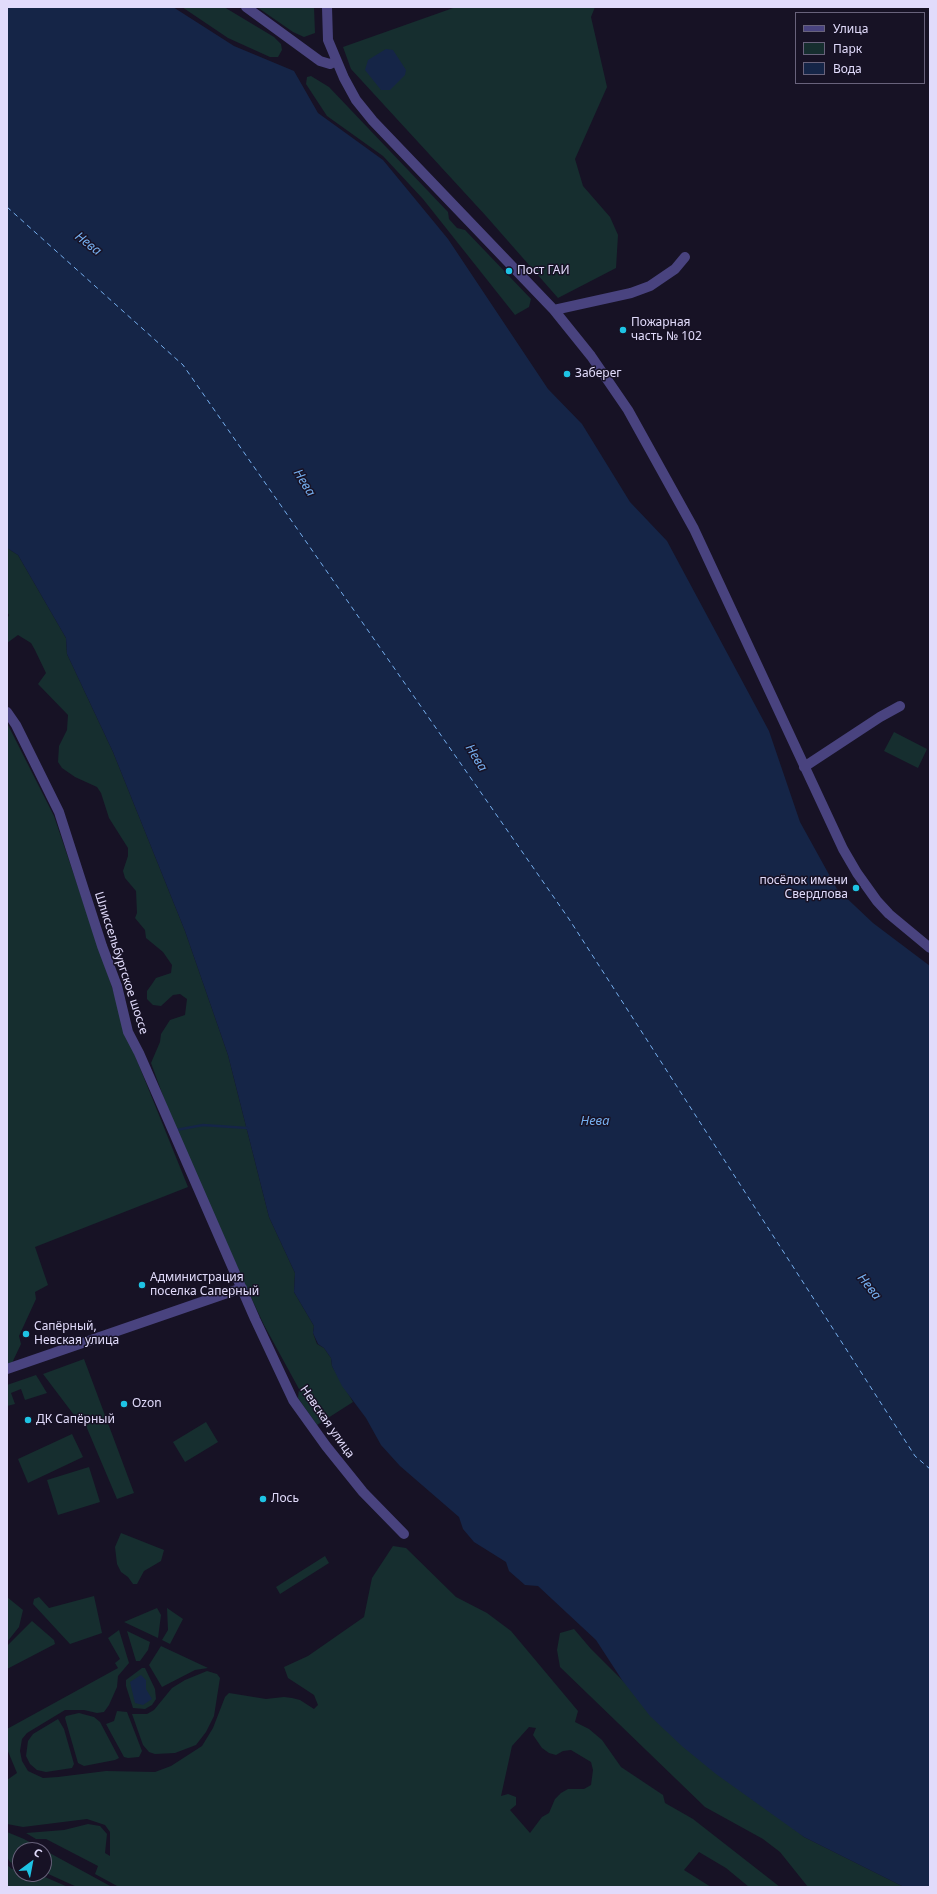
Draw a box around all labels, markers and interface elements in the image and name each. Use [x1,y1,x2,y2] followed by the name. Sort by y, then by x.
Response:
[795,12,925,84] legend
[833,20,868,37] text: Улица
[833,40,862,57] text: Парк
[833,60,862,77] text: Вода
[72,229,104,259] water label: Нева
[517,264,570,278] place label: Пост ГАИ
[504,266,514,276] marker: Пост ГАИ
[631,316,702,344] place label: Пожарная часть № 102
[618,325,628,335] marker: Пожарная часть № 102
[575,367,622,381] place label: Заберег
[562,369,572,379] marker: Заберег
[290,467,318,499] water label: Нева
[462,742,490,774] water label: Нева
[759,874,848,902] place label: посёлок имени Свердлова
[851,883,861,893] marker: посёлок имени Свердлова
[91,890,151,1036] street label: Шлиссельбургское шоссе
[580,1113,610,1129] water label: Нева
[150,1271,259,1299] place label: Администрация поселка Саперный
[854,1271,884,1303] water label: Нева
[137,1280,147,1290] marker: Администрация поселка Саперный
[34,1320,119,1348] place label: Сапёрный, Невская улица
[21,1329,31,1339] marker: Сапёрный, Невская улица
[297,1383,357,1461] street label: Невская улица
[132,1397,162,1411] place label: Ozon
[119,1399,129,1409] marker: Ozon
[36,1413,115,1427] place label: ДК Сапёрный
[23,1415,33,1425] marker: ДК Сапёрный
[271,1492,299,1506] place label: Лось
[258,1494,268,1504] marker: Лось
[12,1842,52,1882] north arrow
[31,1844,45,1860] text: С

